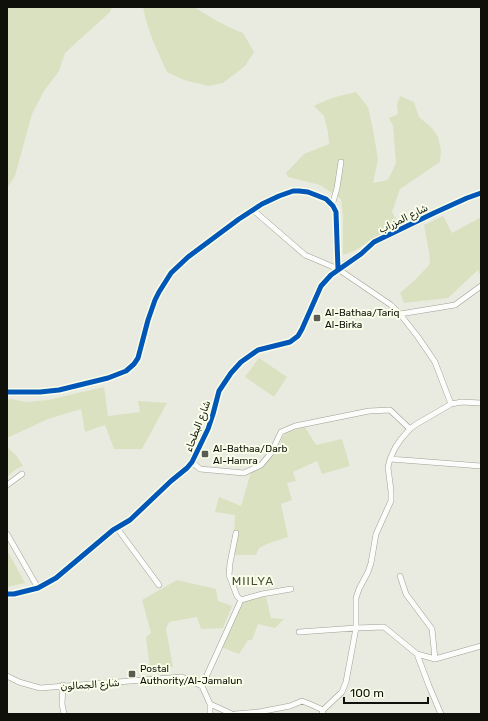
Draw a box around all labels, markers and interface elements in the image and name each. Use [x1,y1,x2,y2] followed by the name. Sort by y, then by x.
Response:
[377,202,431,237] street label: شارع المزراب
[325,307,400,331] place label: Al-Bathaa/Tariq Al-Birka
[312,313,322,323] marker: Al-Bathaa/Tariq Al-Birka
[183,399,214,454] street label: شارع البطحاء
[213,443,287,467] place label: Al-Bathaa/Darb Al-Hamra
[200,449,210,459] marker: Al-Bathaa/Darb Al-Hamra
[232,574,274,588] district label: MIILYA
[140,663,242,687] place label: Postal Authority/Al-Jamalun
[127,669,137,679] marker: Postal Authority/Al-Jamalun
[60,677,120,694] street label: شارع الجمالون
[344,679,428,705] scale bar
[350,686,384,700] text: 100 m

